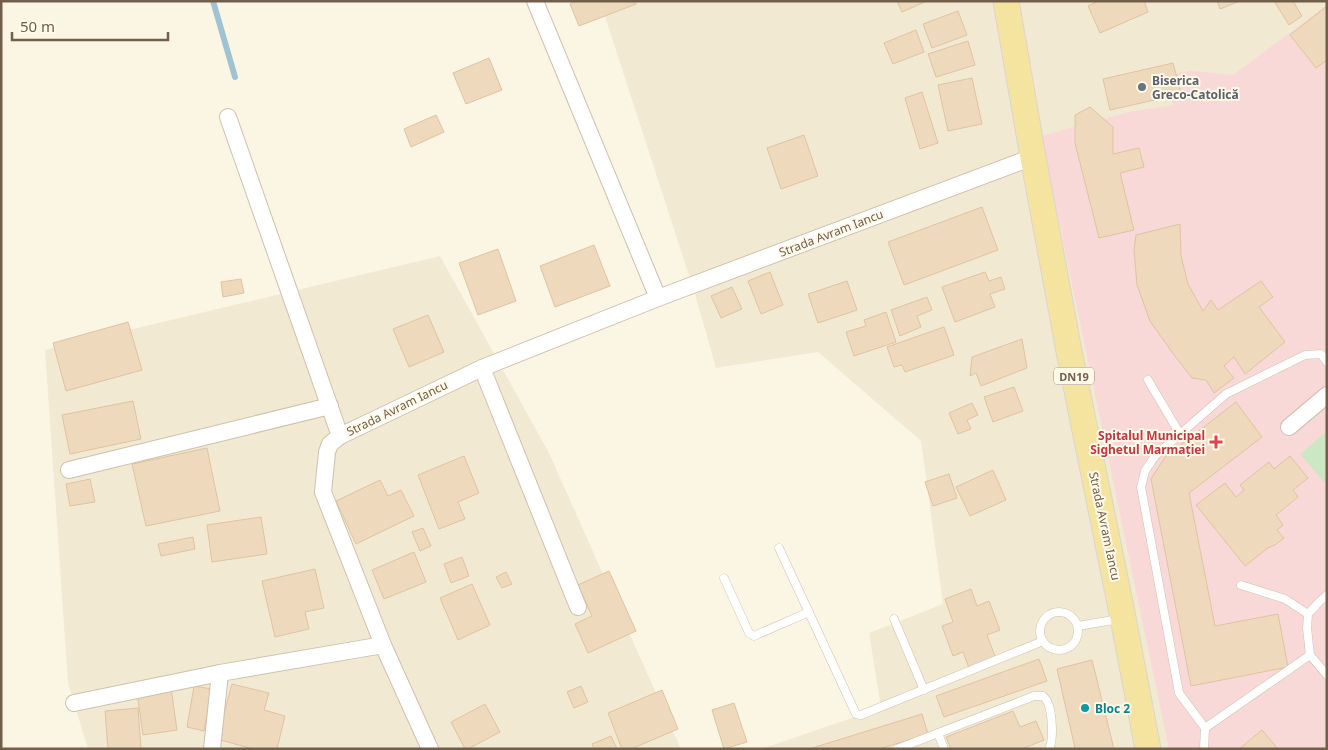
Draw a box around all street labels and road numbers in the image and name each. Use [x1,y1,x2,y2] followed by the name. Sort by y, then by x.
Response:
[776,205,886,261] street label: Strada Avram Iancu
[1054,368,1094,384] road number: DN19
[344,376,450,440] street label: Strada Avram Iancu
[1085,470,1125,582] street label: Strada Avram Iancu

